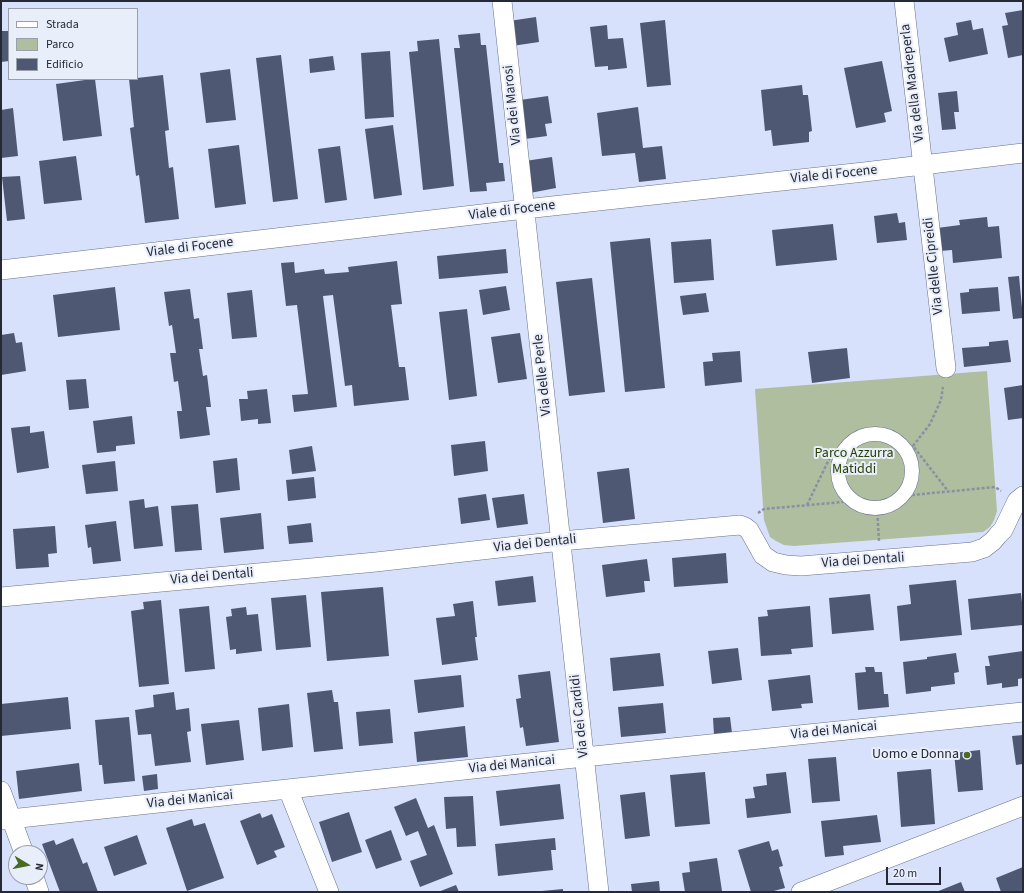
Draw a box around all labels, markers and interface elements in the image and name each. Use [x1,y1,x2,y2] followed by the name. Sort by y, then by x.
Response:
[8,8,138,80] legend
[46,16,79,33] text: Strada
[897,23,929,143] street label: Via della Madreperla
[46,36,74,53] text: Parco
[46,56,83,73] text: Edificio
[500,64,526,146] street label: Via dei Marosi
[790,162,878,188] street label: Viale di Focene
[468,197,556,225] street label: Viale di Focene
[921,217,947,315] street label: Via delle Cipreidi
[146,234,234,262] street label: Viale di Focene
[530,333,556,417] street label: Via delle Perle
[815,446,893,478] park label: Parco Azzurra Matiddi
[493,531,577,557] street label: Via dei Dentali
[821,550,905,572] street label: Via dei Dentali
[170,565,254,589] street label: Via dei Dentali
[567,674,593,758] street label: Via dei Cardidi
[790,718,878,744] street label: Via dei Manicai
[872,747,959,763] place label: Uomo e Donna
[962,750,972,760] marker: Uomo e Donna
[468,752,556,778] street label: Via dei Manicai
[146,787,234,813] street label: Via dei Manicai
[8,845,48,885] north arrow
[888,859,943,885] scale bar
[31,862,47,872] text: N
[893,865,917,882] text: 20 m

